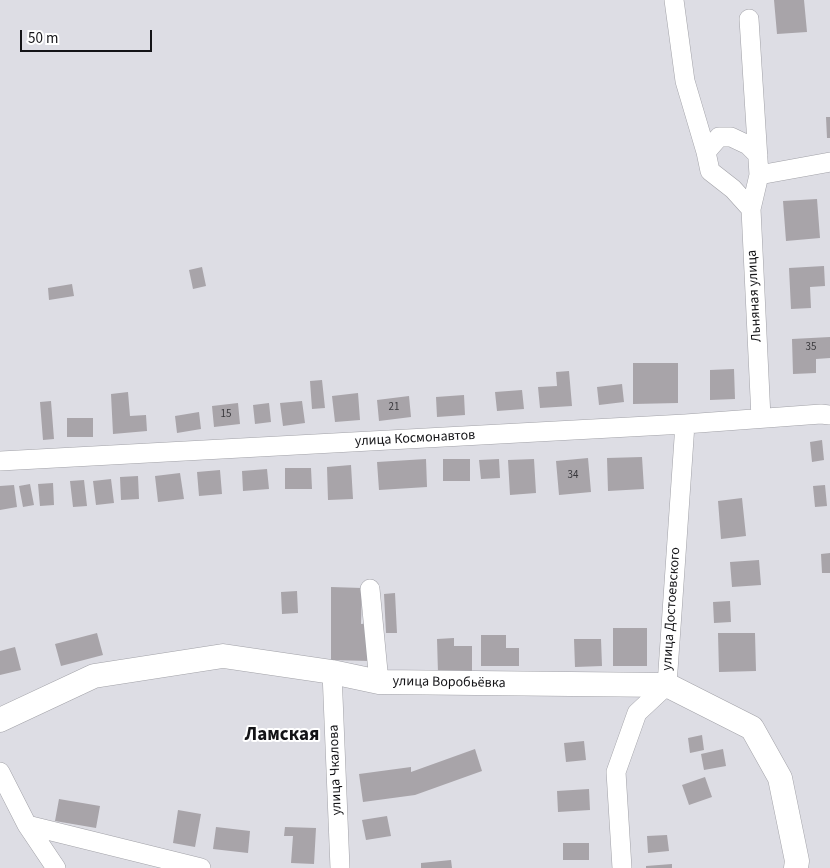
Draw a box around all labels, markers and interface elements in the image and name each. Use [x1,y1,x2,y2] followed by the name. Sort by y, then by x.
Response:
[22,20,155,52] scale bar
[28,28,58,49] text: 50 m
[744,249,766,343] street label: Льняная улица
[806,341,816,355] house number: 35
[389,401,399,415] house number: 21
[221,408,231,422] house number: 15
[354,427,476,451] street label: улица Космонавтов
[568,469,578,483] house number: 34
[659,547,685,671] street label: улица Достоевского
[392,674,506,692] street label: улица Воробьёвка
[326,724,346,816] street label: улица Чкалова
[245,725,319,747] district label: Ламская

